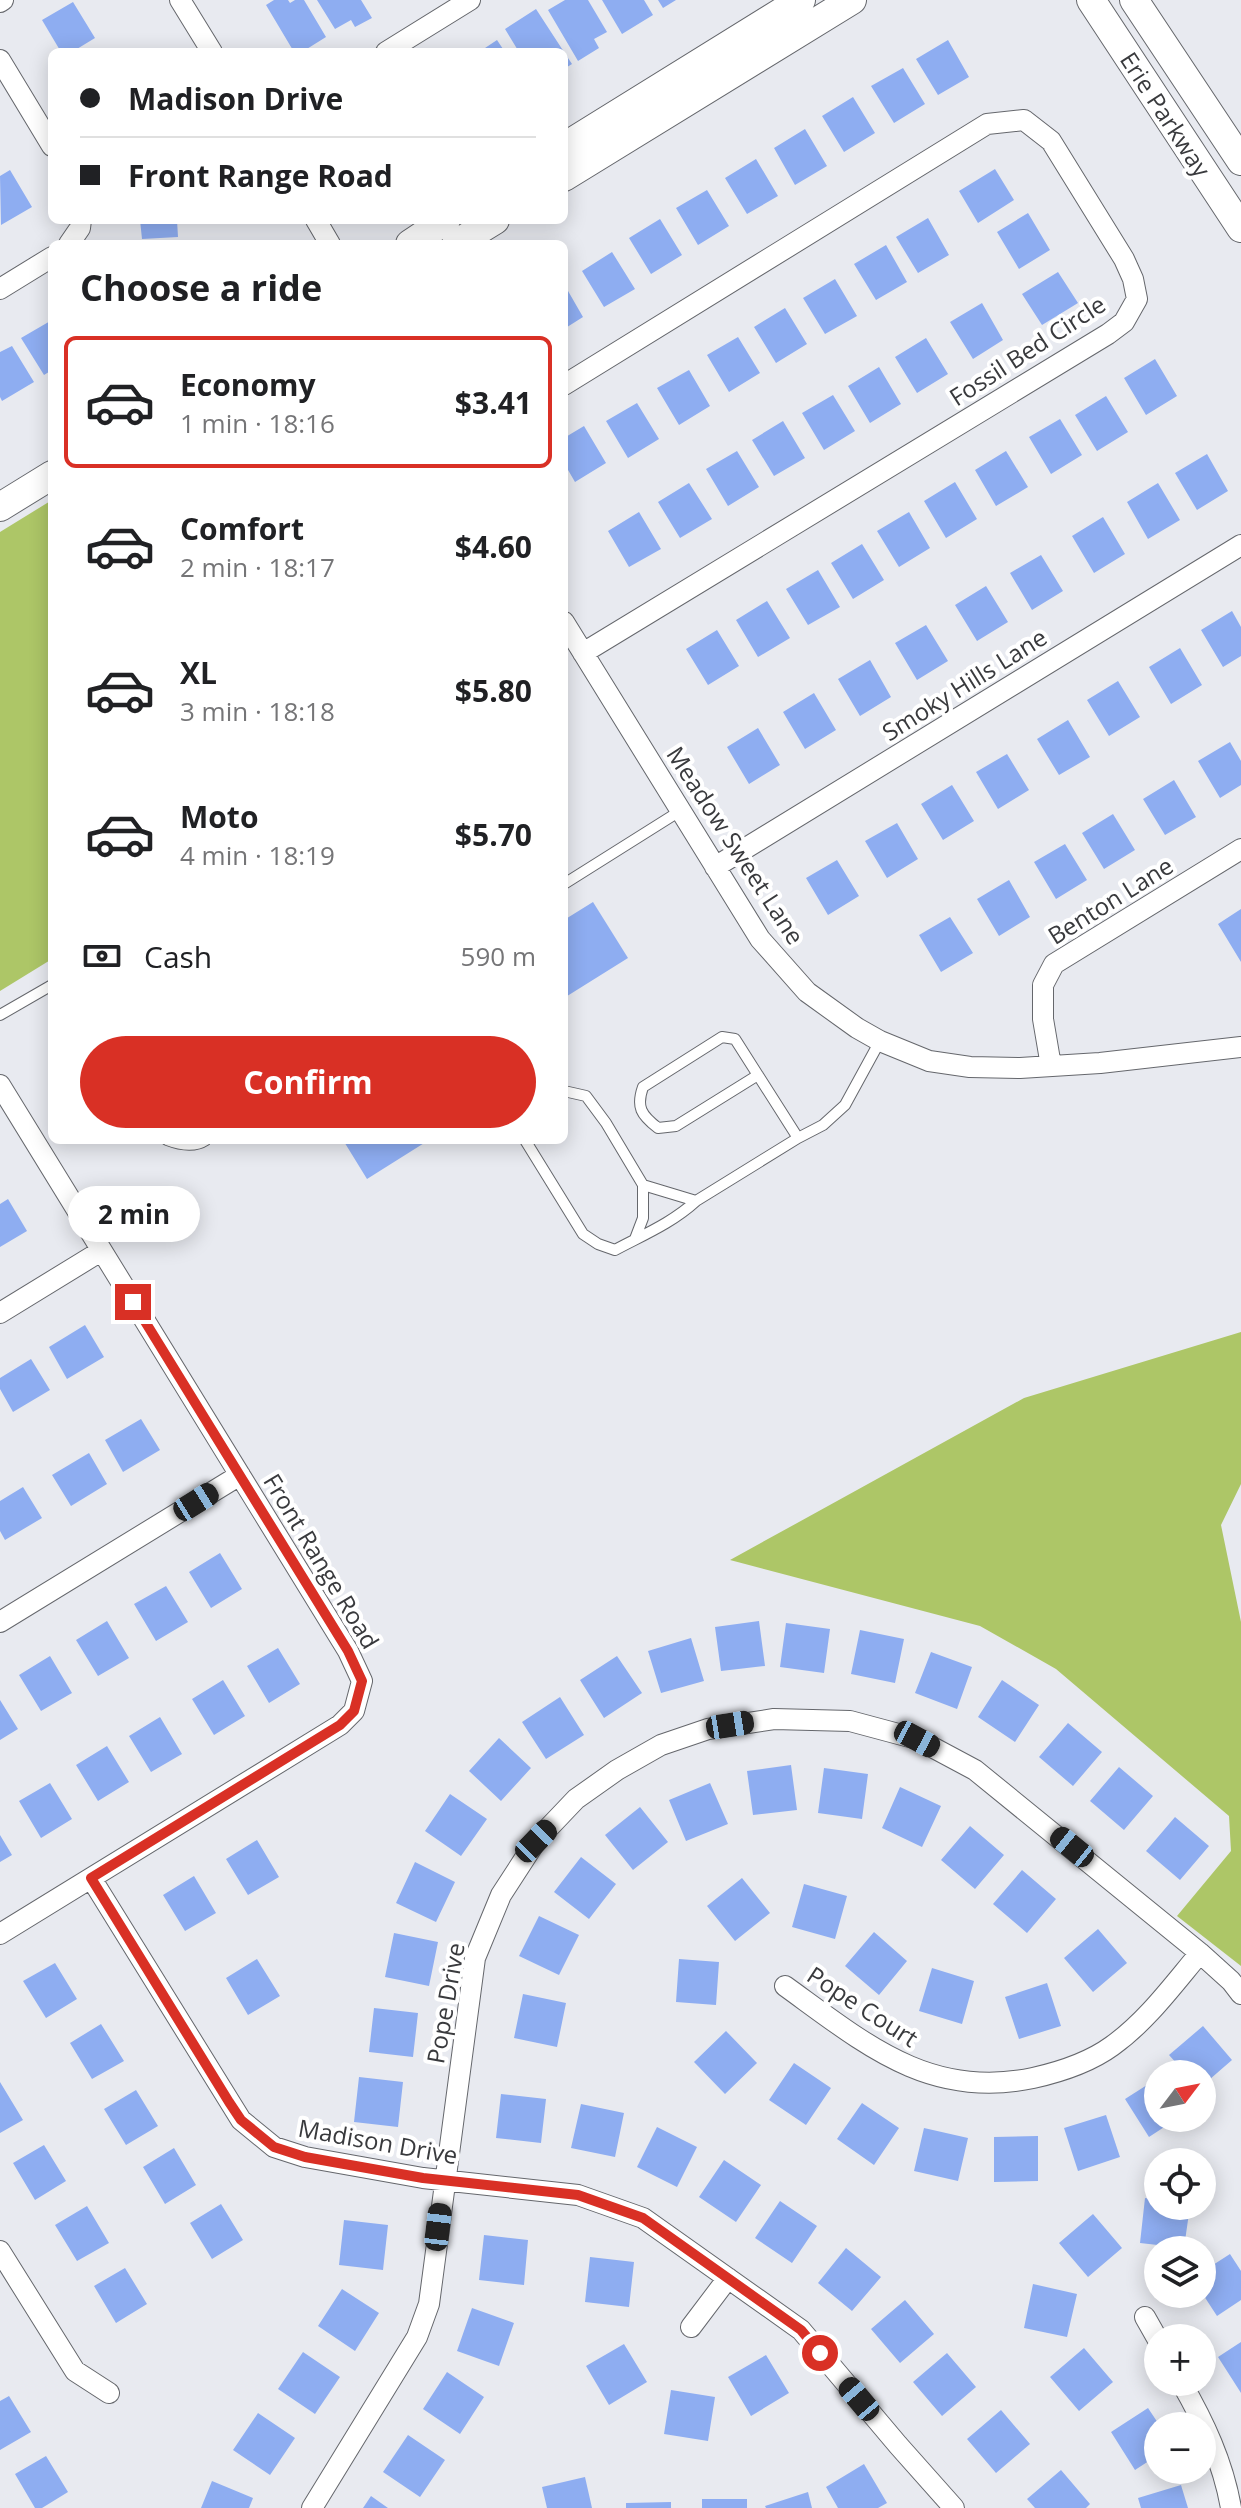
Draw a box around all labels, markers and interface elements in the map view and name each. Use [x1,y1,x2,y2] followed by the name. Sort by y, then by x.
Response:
[1113,45,1219,184] street label: Erie Parkway
[128,78,343,119] text: Madison Drive
[128,155,393,196] text: Front Range Road
[80,263,322,312] text: Choose a ride
[943,287,1111,413] street label: Fossil Bed Circle
[180,364,316,405] text: Economy
[84,366,156,438] icon: car
[455,382,532,423] text: $3.41
[180,405,335,441] text: 1 min · 18:16
[180,508,304,549] text: Comfort
[84,510,156,582] icon: car
[455,526,532,567] text: $4.60
[180,549,335,585] text: 2 min · 18:17
[875,620,1053,748] street label: Smoky Hills Lane
[180,652,217,693] text: XL
[84,654,156,726] icon: car
[455,670,532,711] text: $5.80
[180,693,335,729] text: 3 min · 18:18
[660,740,812,950] street label: Meadow Sweet Lane
[180,796,258,837] text: Moto
[84,798,156,870] icon: car
[455,814,532,855] text: $5.70
[180,837,335,873] text: 4 min · 18:19
[1041,848,1179,952] street label: Benton Lane
[80,934,124,978] icon: cash
[144,936,212,977] text: Cash
[461,938,536,974] text: 590 m
[80,1036,536,1128] button: Confirm
[67,1186,199,1242] callout: 2 min
[98,1196,170,1232] text: 2 min
[115,1284,151,1320] route end
[257,1467,387,1655] street label: Front Range Road
[169,1479,223,1525] car
[704,1709,756,1741] car
[890,1717,944,1761] car
[511,1815,561,1867] car
[1046,1823,1098,1871] car
[418,1940,472,2066] street label: Pope Drive
[801,1958,925,2054] street label: Pope Court
[1144,2060,1216,2132] north arrow
[1144,2060,1216,2484] map controls
[296,2111,460,2171] street label: Madison Drive
[1144,2148,1216,2220] button: locate
[423,2202,453,2252] car
[1144,2236,1216,2308] button: layers
[1144,2324,1216,2396] button: +
[802,2335,838,2371] route start
[834,2373,884,2425] car
[1144,2412,1216,2484] button: −

